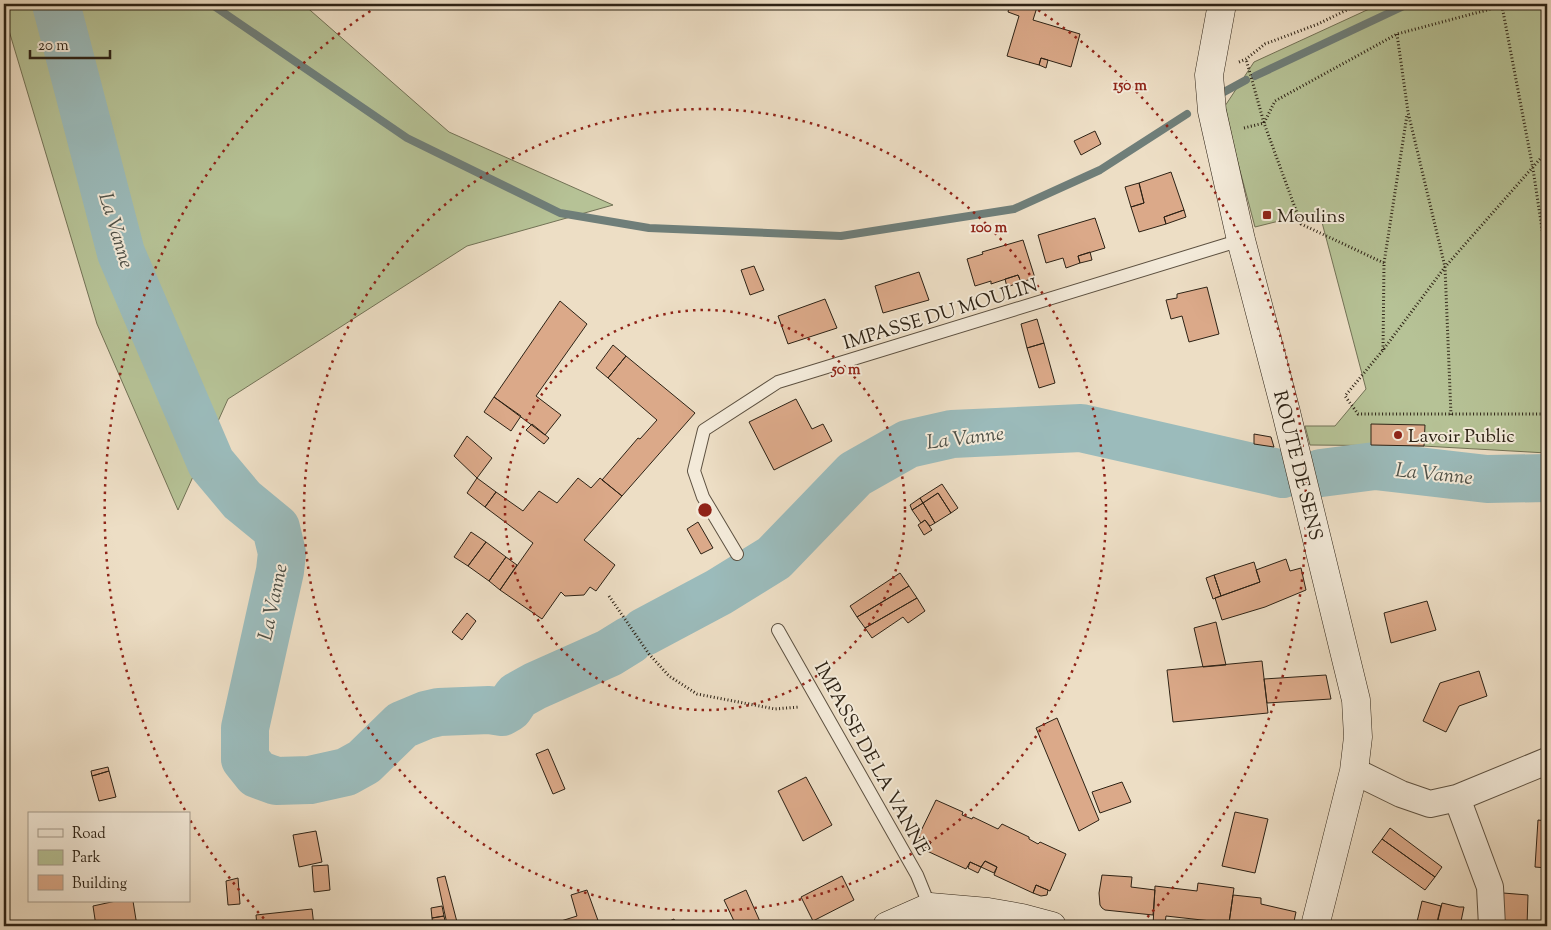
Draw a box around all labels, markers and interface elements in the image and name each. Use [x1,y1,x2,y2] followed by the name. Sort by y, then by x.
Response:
[30,28,110,60] scale bar
[38,36,69,57] text: 20 m
[1113,76,1147,97] text: 150 m
[89,189,140,272] water label: La Vanne
[1277,204,1345,231] place label: Moulins
[1261,209,1273,221] marker: Moulins
[971,218,1008,239] text: 100 m
[840,273,1041,358] street label: IMPASSE DU MOULIN
[831,360,861,381] text: 50 m
[1265,388,1328,543] street label: ROUTE DE SENS
[925,420,1006,459] water label: La Vanne
[1408,424,1515,451] place label: Lavoir Public
[1392,429,1404,441] marker: Lavoir Public
[1394,457,1474,494] water label: La Vanne
[696,501,714,519] centre of rings
[252,562,297,644] water label: La Vanne
[806,658,936,861] street label: IMPASSE DE LA VANNE
[28,812,190,902] legend
[72,824,106,845] text: Road
[72,848,101,869] text: Park
[72,874,127,895] text: Building

